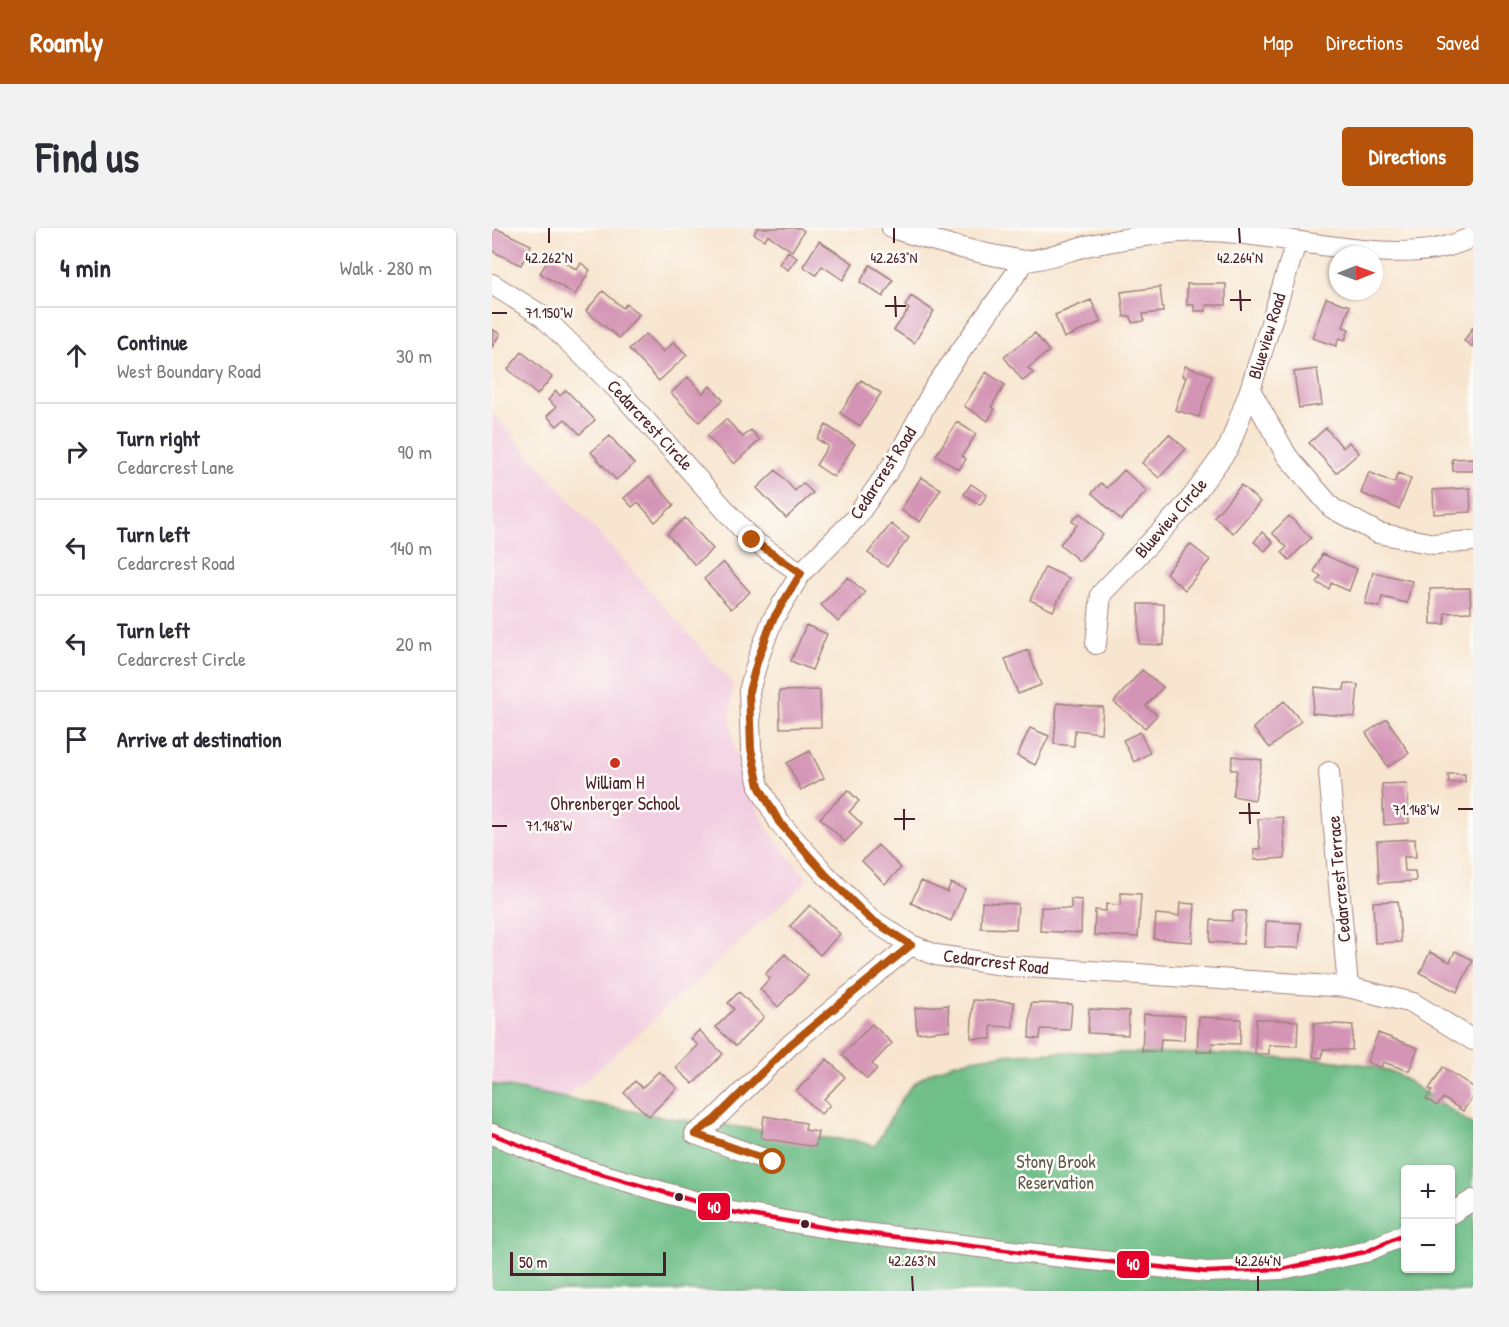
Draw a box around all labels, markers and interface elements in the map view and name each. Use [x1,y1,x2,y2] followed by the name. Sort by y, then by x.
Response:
[30,23,103,61] text: Roamly
[1263,28,1293,57] text: Map
[1326,28,1403,57] text: Directions
[1436,28,1479,57] text: Saved
[1342,127,1473,186] button: Directions
[36,128,139,185] text: Find us
[1329,246,1383,300] north arrow
[525,247,573,268] text: 42.262°N
[870,247,918,268] text: 42.263°N
[1217,247,1263,268] text: 42.264°N
[60,250,111,285] text: 4 min
[340,254,432,281] text: Walk · 280 m
[1242,290,1291,382] street label: Blueview Road
[525,302,573,323] text: 71.150°W
[117,327,188,357] text: Continue
[60,339,93,372] icon: ahead
[396,342,432,369] text: 30 m
[117,357,261,384] text: West Boundary Road
[602,374,699,476] street label: Cedarcrest Circle
[843,422,922,524] street label: Cedarcrest Road
[117,423,200,453] text: Turn right
[60,435,93,468] icon: right
[398,438,432,465] text: 90 m
[117,453,234,480] text: Cedarcrest Lane
[1129,472,1213,563] street label: Blueview Circle
[117,519,190,549] text: Turn left
[738,526,764,552] route end
[60,531,93,564] icon: left
[390,534,432,561] text: 140 m
[117,549,235,576] text: Cedarcrest Road
[117,615,190,645] text: Turn left
[60,627,93,660] icon: left
[395,630,432,657] text: 20 m
[117,645,246,672] text: Cedarcrest Circle
[60,723,93,756] icon: arrive
[117,724,282,754] text: Arrive at destination
[608,756,622,770] marker: William H Ohrenberger School
[550,770,680,816] place label: William H Ohrenberger School
[1393,799,1440,820] text: 71.148°W
[526,815,573,836] text: 71.148°W
[1321,815,1356,943] street label: Cedarcrest Terrace
[942,943,1050,980] street label: Cedarcrest Road
[759,1148,785,1174] route start
[1016,1149,1096,1195] park label: Stony Brook Reservation
[1401,1165,1455,1273] map controls
[1401,1165,1455,1219] button: +
[673,1191,685,1203] unlabelled marker
[697,1192,731,1221] line badge: 40
[707,1196,721,1218] text: 40
[799,1218,811,1230] unlabelled marker
[1401,1219,1455,1273] button: −
[510,1249,666,1276] scale bar
[888,1250,936,1271] text: 42.263°N
[1116,1250,1150,1279] line badge: 40
[1235,1250,1281,1271] text: 42.264°N
[519,1251,548,1273] text: 50 m
[1126,1253,1140,1275] text: 40

